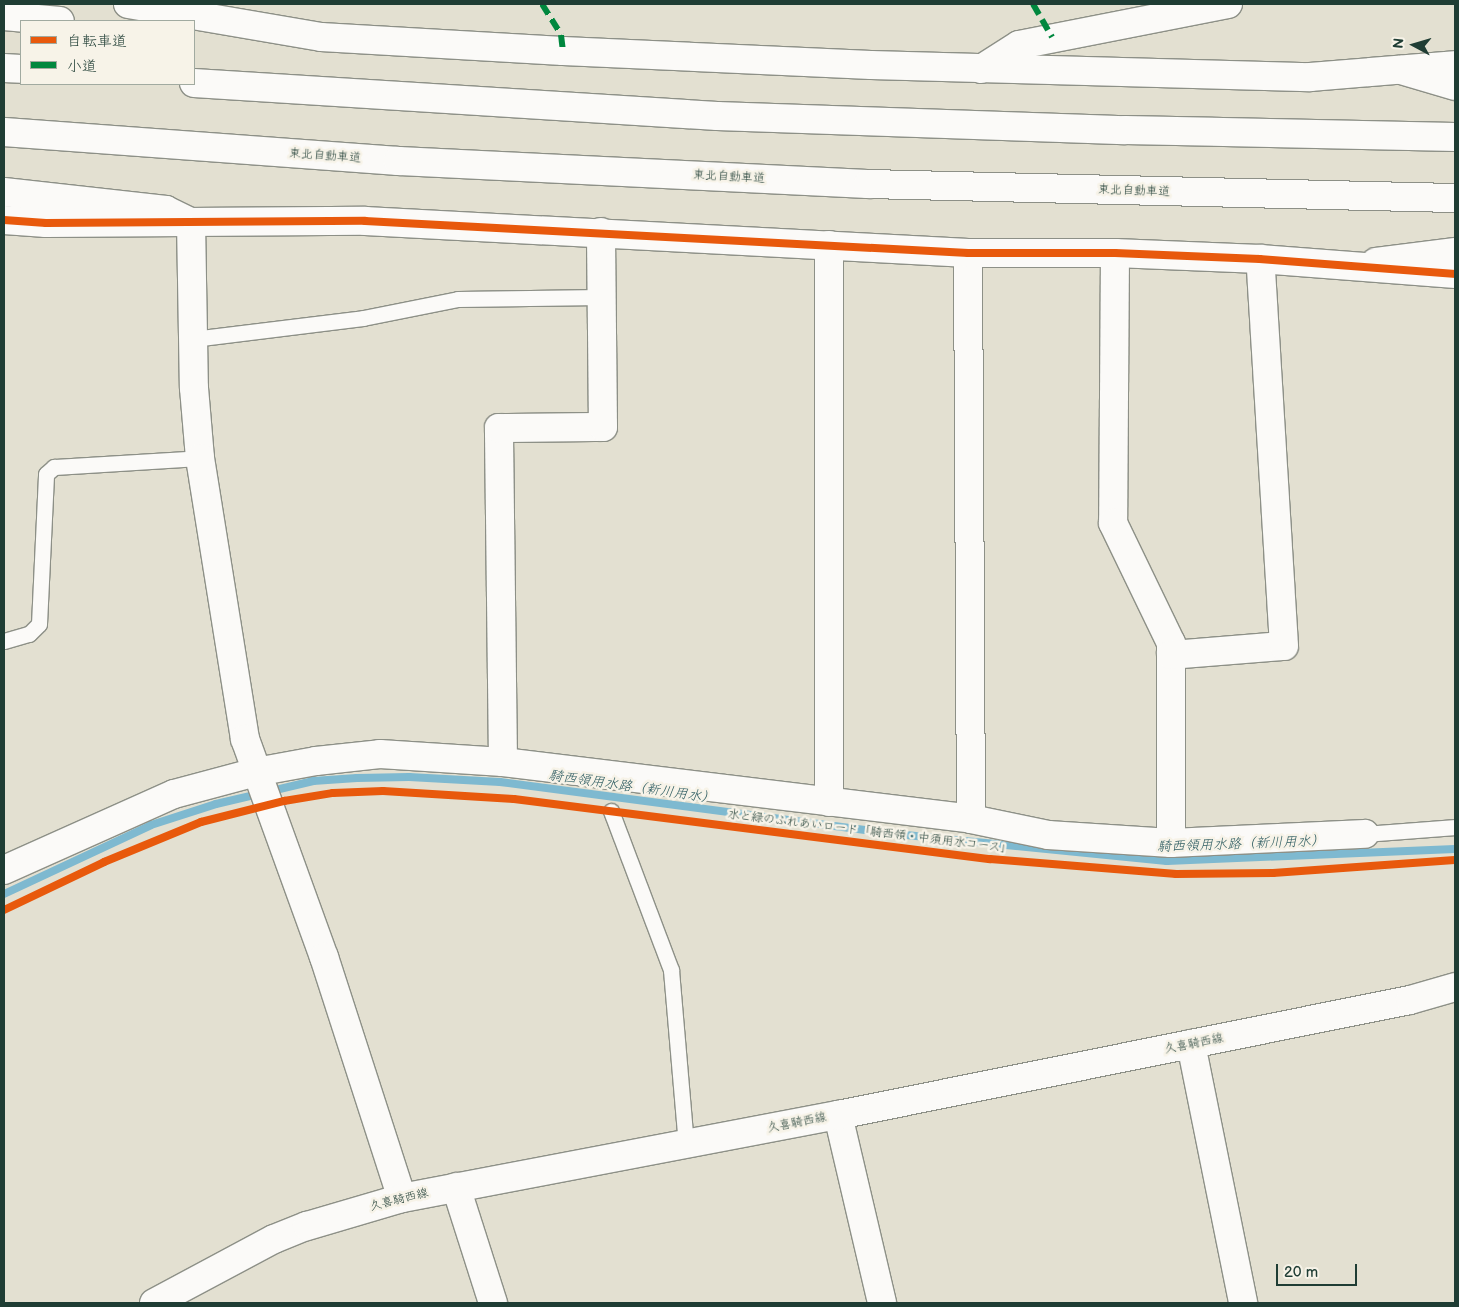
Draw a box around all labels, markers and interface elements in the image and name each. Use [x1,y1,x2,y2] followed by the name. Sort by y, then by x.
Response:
[20,20,195,85] legend
[1389,20,1439,70] north arrow
[67,32,127,51] text: 自転車道
[1390,37,1408,50] text: N
[67,57,97,76] text: 小道
[289,146,361,166] street label: 東北自動車道
[693,168,765,186] street label: 東北自動車道
[1098,183,1170,199] street label: 東北自動車道
[548,767,716,807] water label: 騎西領用水路（新川用水）
[726,807,1014,857] street label: 水と緑のふれあいロード「騎西領・中須用水コース」
[1157,833,1325,855] water label: 騎西領用水路（新川用水）
[1163,1031,1225,1057] street label: 久喜騎西線
[766,1110,828,1136] street label: 久喜騎西線
[368,1186,430,1214] street label: 久喜騎西線
[1279,1254,1360,1286] scale bar
[1284,1263,1318,1282] text: 20 m

